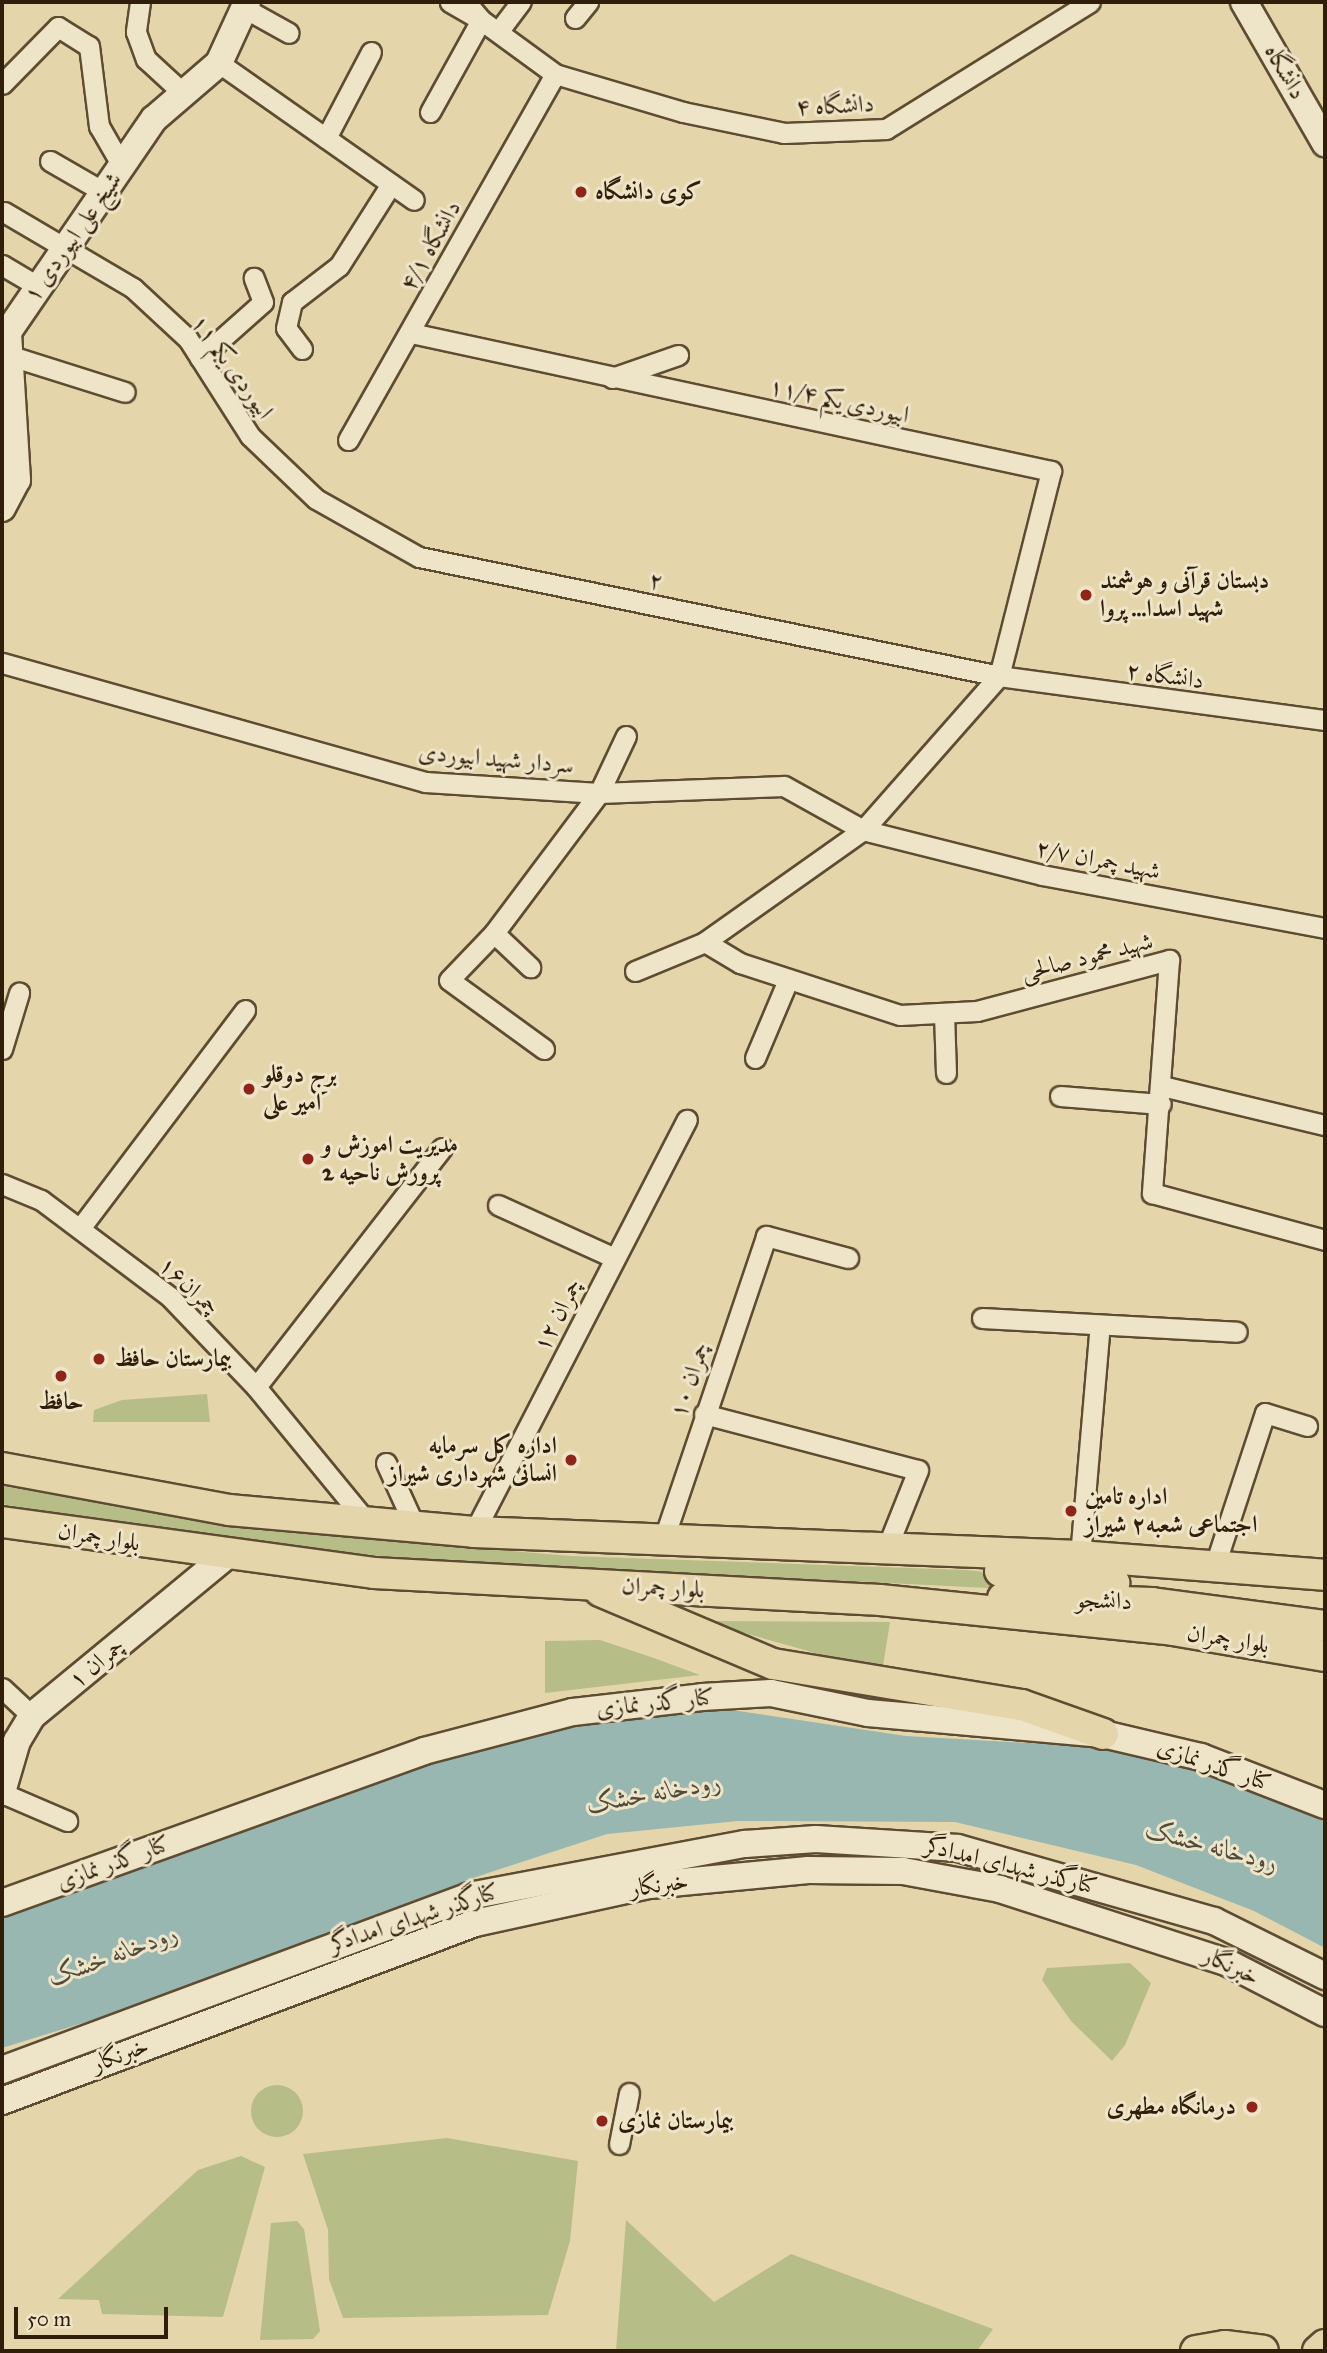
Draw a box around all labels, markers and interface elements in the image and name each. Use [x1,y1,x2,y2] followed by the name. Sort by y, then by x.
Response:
[1258,39,1312,105] street label: دانشگاه
[795,90,875,122] street label: ۴ دانشگاه
[18,167,128,307] street label: شیخ علی ابیوردی ۱
[595,178,702,206] place label: کوی دانشگاه
[573,184,589,200] marker: کوی دانشگاه
[394,196,468,296] street label: ۴/۱ دانشگاه
[185,309,279,425] street label: ۱۱ ابیوردی یکم
[766,372,912,430] street label: ۱۱/۴ ابیوردی یکم
[646,565,666,597] street label: ۲
[1100,567,1269,623] place label: دبستان قرآنی و هوشمند شهید اسدا... پروا
[1078,587,1094,603] marker: دبستان قرآنی و هوشمند شهید اسدا... پروا
[1124,656,1206,696] street label: ۲ دانشگاه
[417,738,575,780] street label: سردار شهید ابیوردی
[1033,834,1163,886] street label: ۲/۷ شهید چمران
[1018,927,1156,987] street label: شهید محمود صالحی
[263,1061,337,1117] place label: برج دوقلو امیر علی
[241,1081,257,1097] marker: برج دوقلو امیر علی
[322,1131,458,1187] place label: مدیریت اموزش و پرورش ناحیه 2
[300,1151,316,1167] marker: مدیریت اموزش و پرورش ناحیه 2
[153,1251,225,1321] street label: چمران۱۶
[527,1274,589,1356] street label: ۱۲ چمران
[664,1338,716,1422] street label: ۱۰ چمران
[115,1345,232,1373] place label: بیمارستان حافظ
[89,1349,109,1369] marker: بیمارستان حافظ
[53,1368,69,1384] marker: حافظ
[38,1388,84,1416] place label: حافظ
[388,1432,557,1488] place label: اداره کل سرمایه انسانی شهرداری شیراز
[563,1452,579,1468] marker: اداره کل سرمایه انسانی شهرداری شیراز
[1085,1483,1257,1539] place label: اداره تامین اجتماعی شعبه۲ شیراز
[1063,1503,1079,1519] marker: اداره تامین اجتماعی شعبه۲ شیراز
[56,1516,142,1558] street label: بلوار چمران
[621,1571,705,1605] street label: بلوار چمران
[1076,1586,1132,1616] street label: دانشجو
[1185,1618,1271,1660] street label: بلوار چمران
[63,1632,131,1694] street label: چمران ۱
[595,1682,715,1724] street label: کنار گذر نمازی
[1153,1732,1275,1798] street label: کنار گذر نمازی
[584,1766,724,1820] water label: رودخانه خشک
[1142,1813,1282,1879] water label: رودخانه خشک
[52,1829,174,1897] street label: کنار گذر نمازی
[922,1831,1100,1901] street label: کنارگذر شهدای امدادگر
[628,1867,690,1903] street label: خبرنگار
[326,1877,502,1959] street label: کنارگذر شهدای امدادگر
[44,1917,182,1993] water label: رودخانه خشک
[1198,1941,1264,1991] street label: خبرنگار
[87,2031,153,2079] street label: خبرنگار
[1107,2093,1236,2121] place label: درمانگاه مطهری
[1242,2097,1262,2117] marker: درمانگاه مطهری
[618,2107,733,2135] place label: بیمارستان نمازی
[592,2111,612,2131] marker: بیمارستان نمازی
[18,2294,172,2338] scale bar
[27,2306,71,2332] text: 50 m

